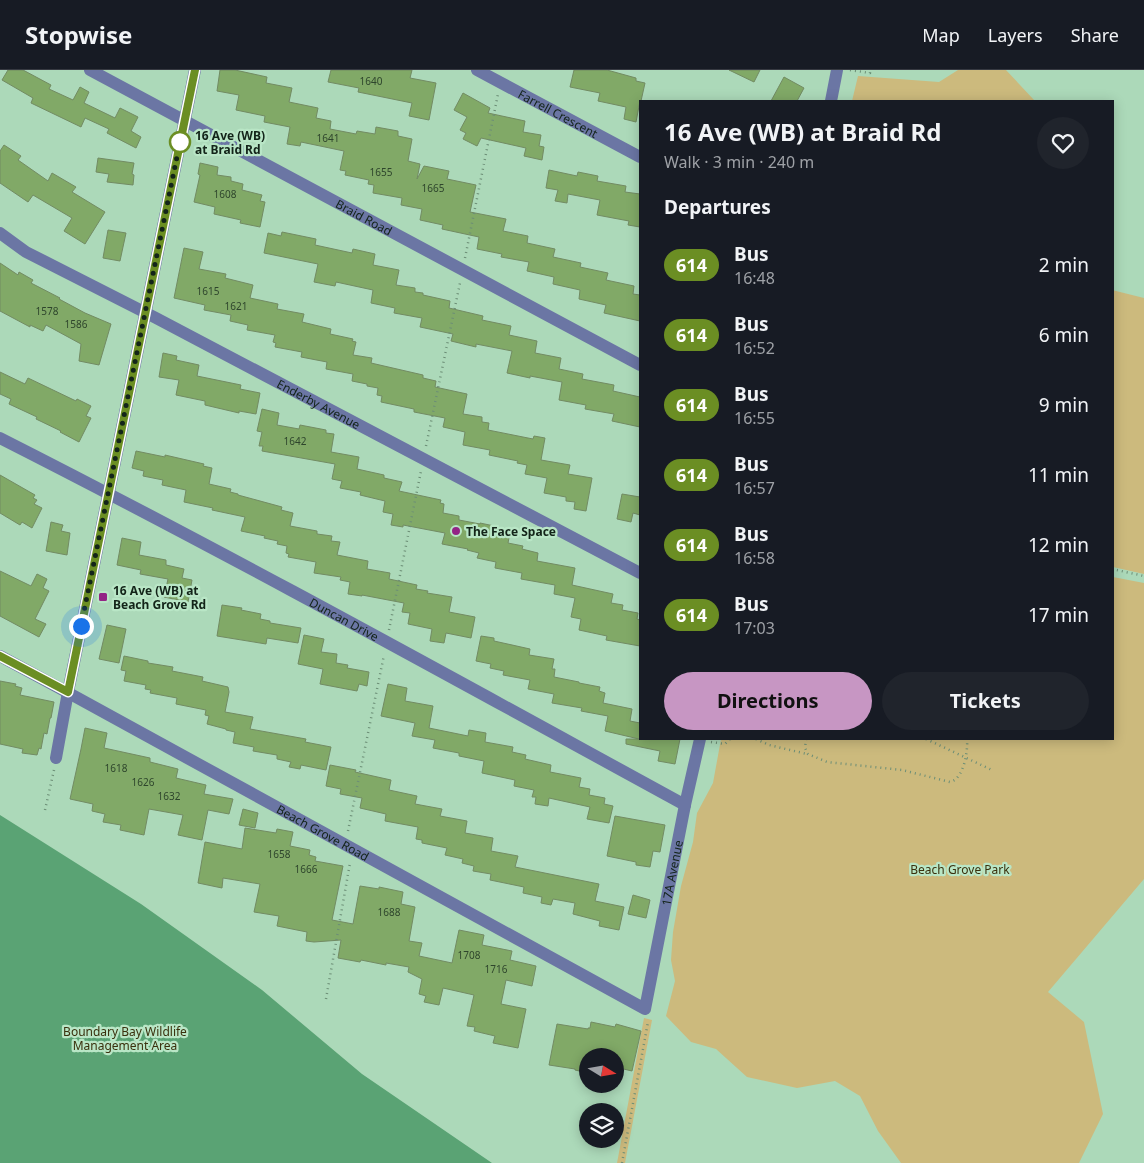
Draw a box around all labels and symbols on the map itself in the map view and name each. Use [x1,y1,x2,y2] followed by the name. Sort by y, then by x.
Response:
[360,74,383,88] house number: 1640
[515,85,602,142] street label: Farrell Crescent
[195,127,265,158] place label: 16 Ave (WB) at Braid Rd
[169,131,191,153] marker: 16 Ave (WB) at Braid Rd
[317,131,339,145] house number: 1641
[370,165,393,179] house number: 1655
[422,181,445,195] house number: 1665
[214,187,237,201] house number: 1608
[333,195,395,239] street label: Braid Road
[197,284,220,298] house number: 1615
[225,299,247,313] house number: 1621
[36,304,59,318] house number: 1578
[65,317,88,331] house number: 1586
[274,375,364,433] street label: Enderby Avenue
[284,434,307,448] house number: 1642
[466,523,556,540] place label: The Face Space
[450,525,462,537] marker: The Face Space
[113,582,206,613] place label: 16 Ave (WB) at Beach Grove Rd
[97,591,109,603] marker: 16 Ave (WB) at Beach Grove Rd
[307,593,382,645] street label: Duncan Drive
[69,614,94,639] your location
[105,761,128,775] house number: 1618
[132,775,155,789] house number: 1626
[158,789,181,803] house number: 1632
[274,800,372,865] street label: Beach Grove Road
[657,838,686,907] street label: 17A Avenue
[268,847,291,861] house number: 1658
[910,861,1010,878] park label: Beach Grove Park
[295,862,318,876] house number: 1666
[378,905,401,919] house number: 1688
[458,948,481,962] house number: 1708
[485,962,508,976] house number: 1716
[63,1023,187,1054] park label: Boundary Bay Wildlife Management Area
[579,1048,624,1092] north arrow

